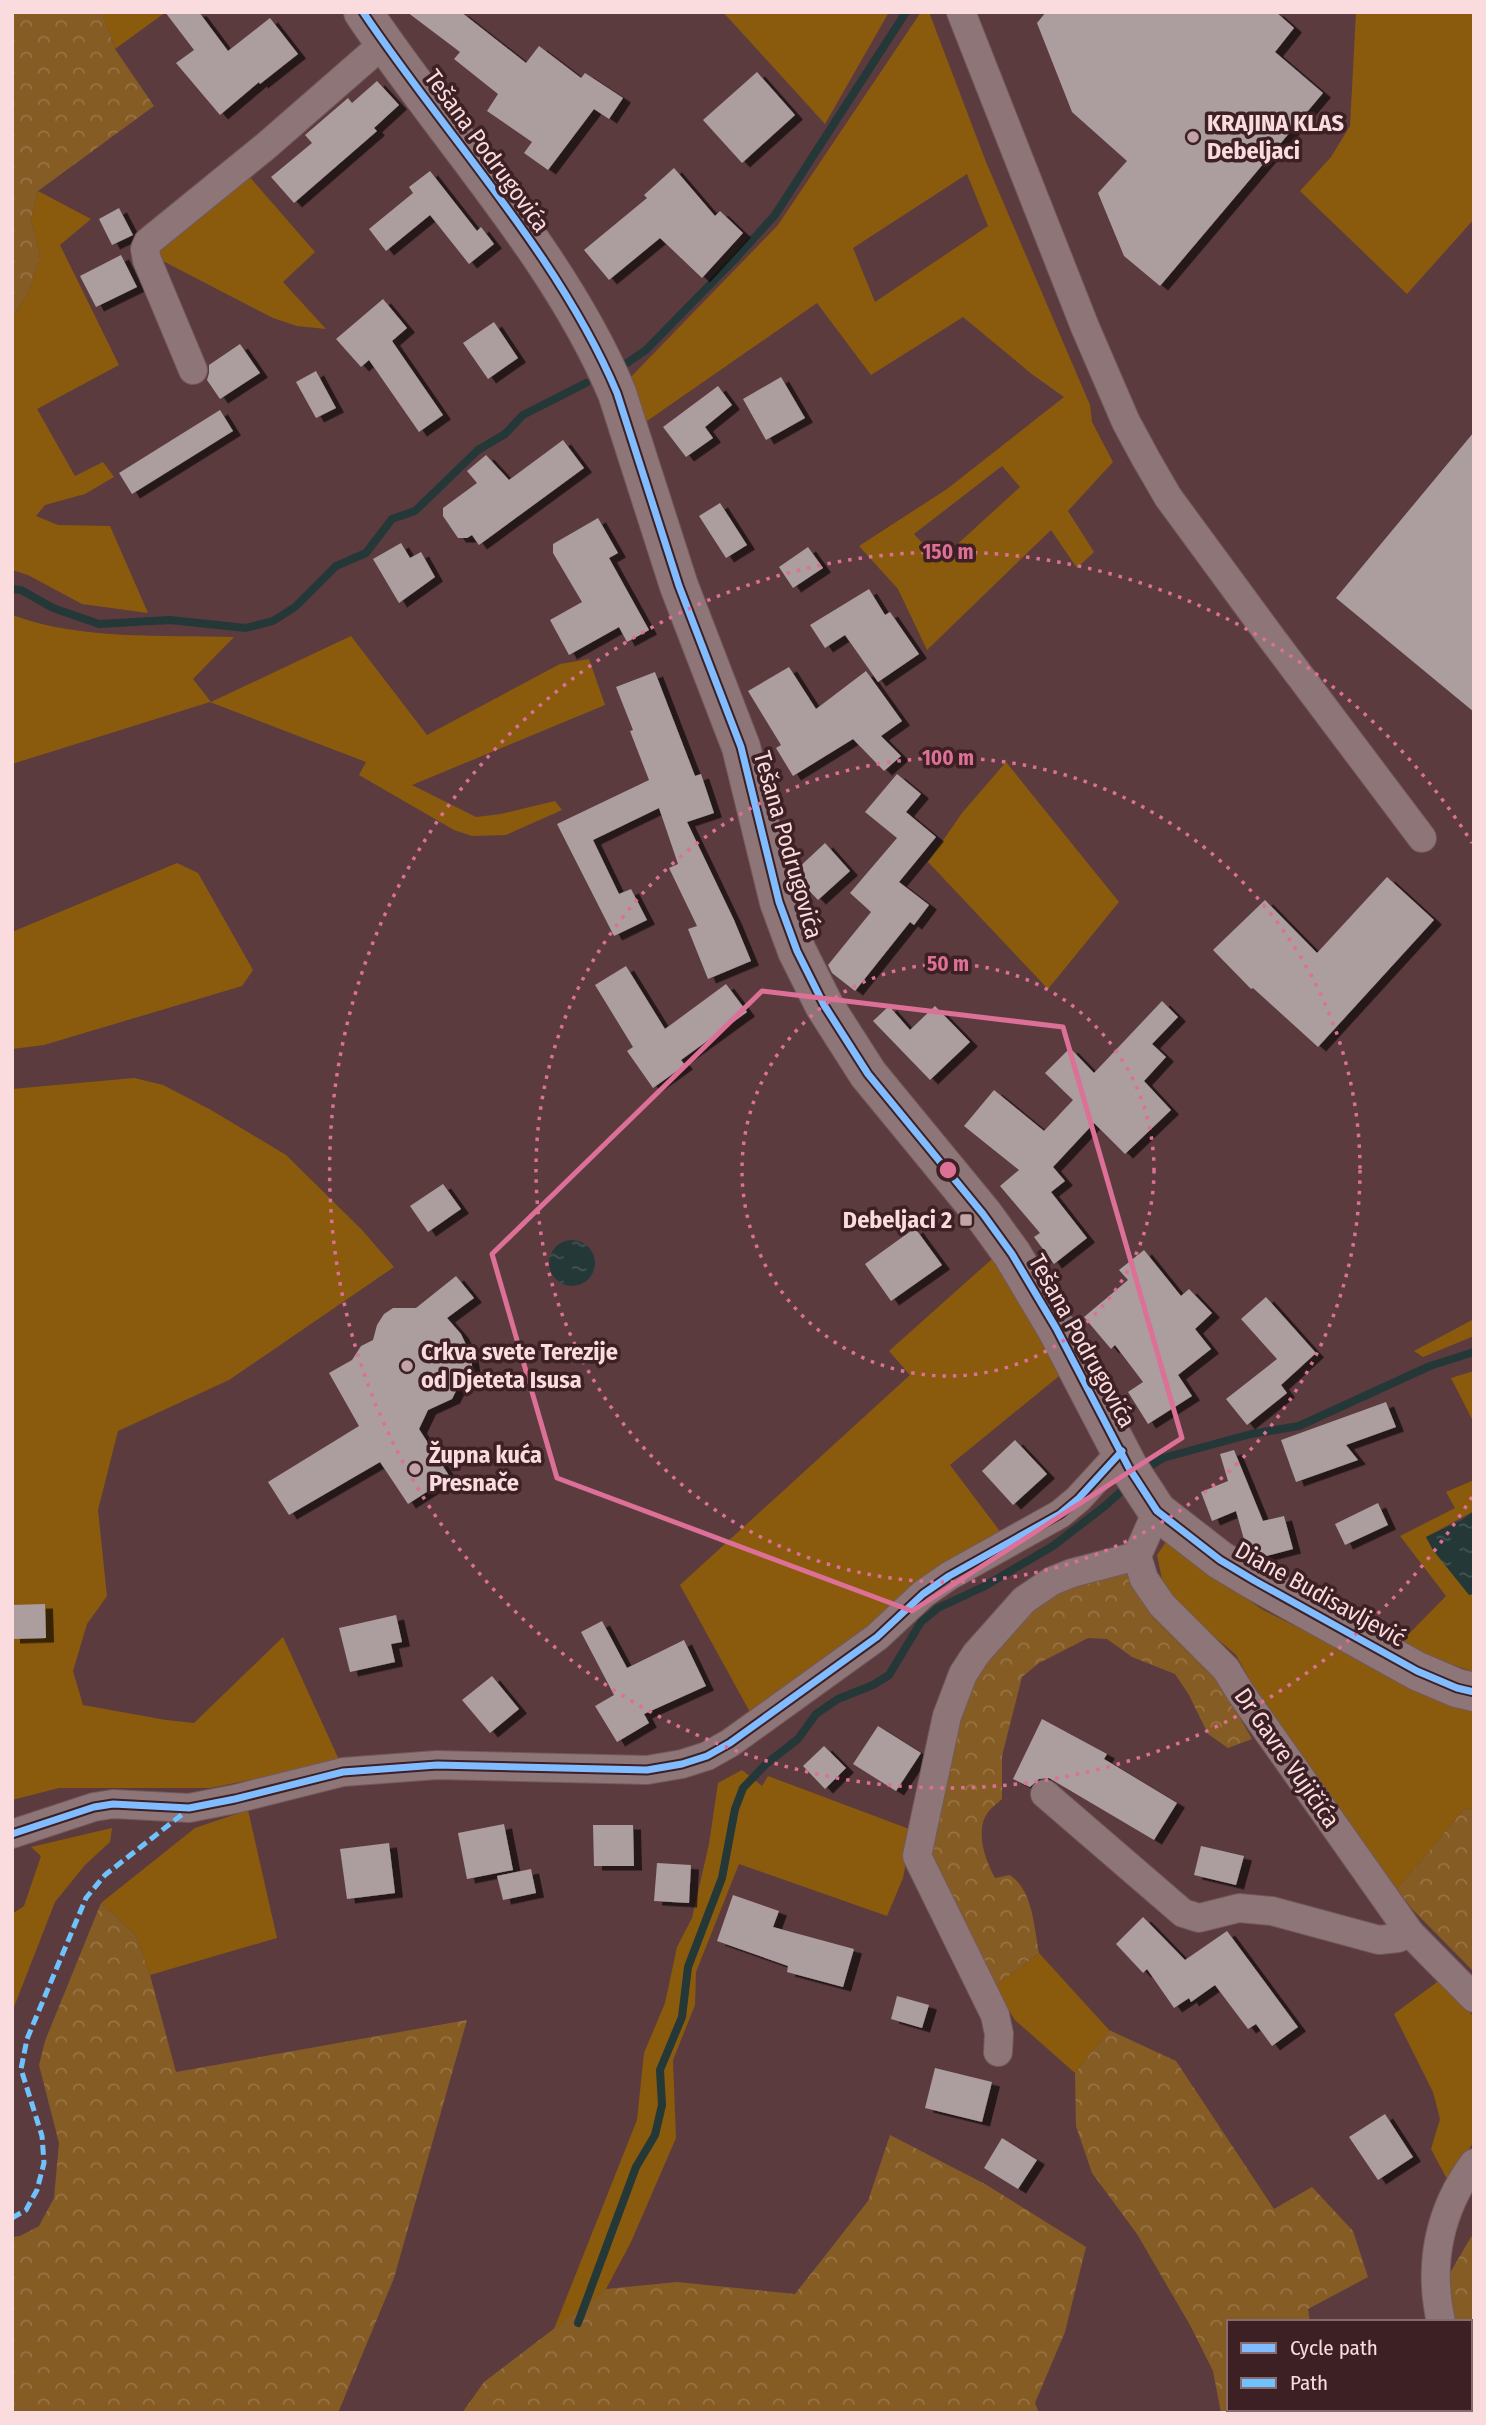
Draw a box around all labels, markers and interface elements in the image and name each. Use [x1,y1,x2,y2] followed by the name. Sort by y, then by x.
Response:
[419,64,555,238] street label: Tešana Podrugovića
[1207,109,1344,165] place label: KRAJINA KLAS Debeljaci
[1185,129,1201,145] marker: KRAJINA KLAS Debeljaci
[922,539,974,565] text: 150 m
[922,745,974,771] text: 100 m
[748,748,828,942] street label: Tešana Podrugovića
[927,951,969,977] text: 50 m
[936,1158,960,1182] centre of rings
[843,1206,952,1234] place label: Debeljaci 2
[958,1212,974,1228] marker: Debeljaci 2
[1023,1249,1141,1433] street label: Tešana Podrugovića
[421,1338,618,1394] place label: Crkva svete Terezije od Djeteta Isusa
[399,1358,415,1374] marker: Crkva svete Terezije od Djeteta Isusa
[429,1440,542,1497] place label: Župna kuća Presnače
[407,1461,423,1477] marker: Župna kuća Presnače
[1230,1536,1410,1652] street label: Diane Budisavljević
[1229,1683,1345,1833] street label: Dr Gavre Vujičića
[1227,2320,1472,2411] legend
[1290,2335,1378,2361] text: Cycle path
[1290,2370,1328,2396] text: Path

